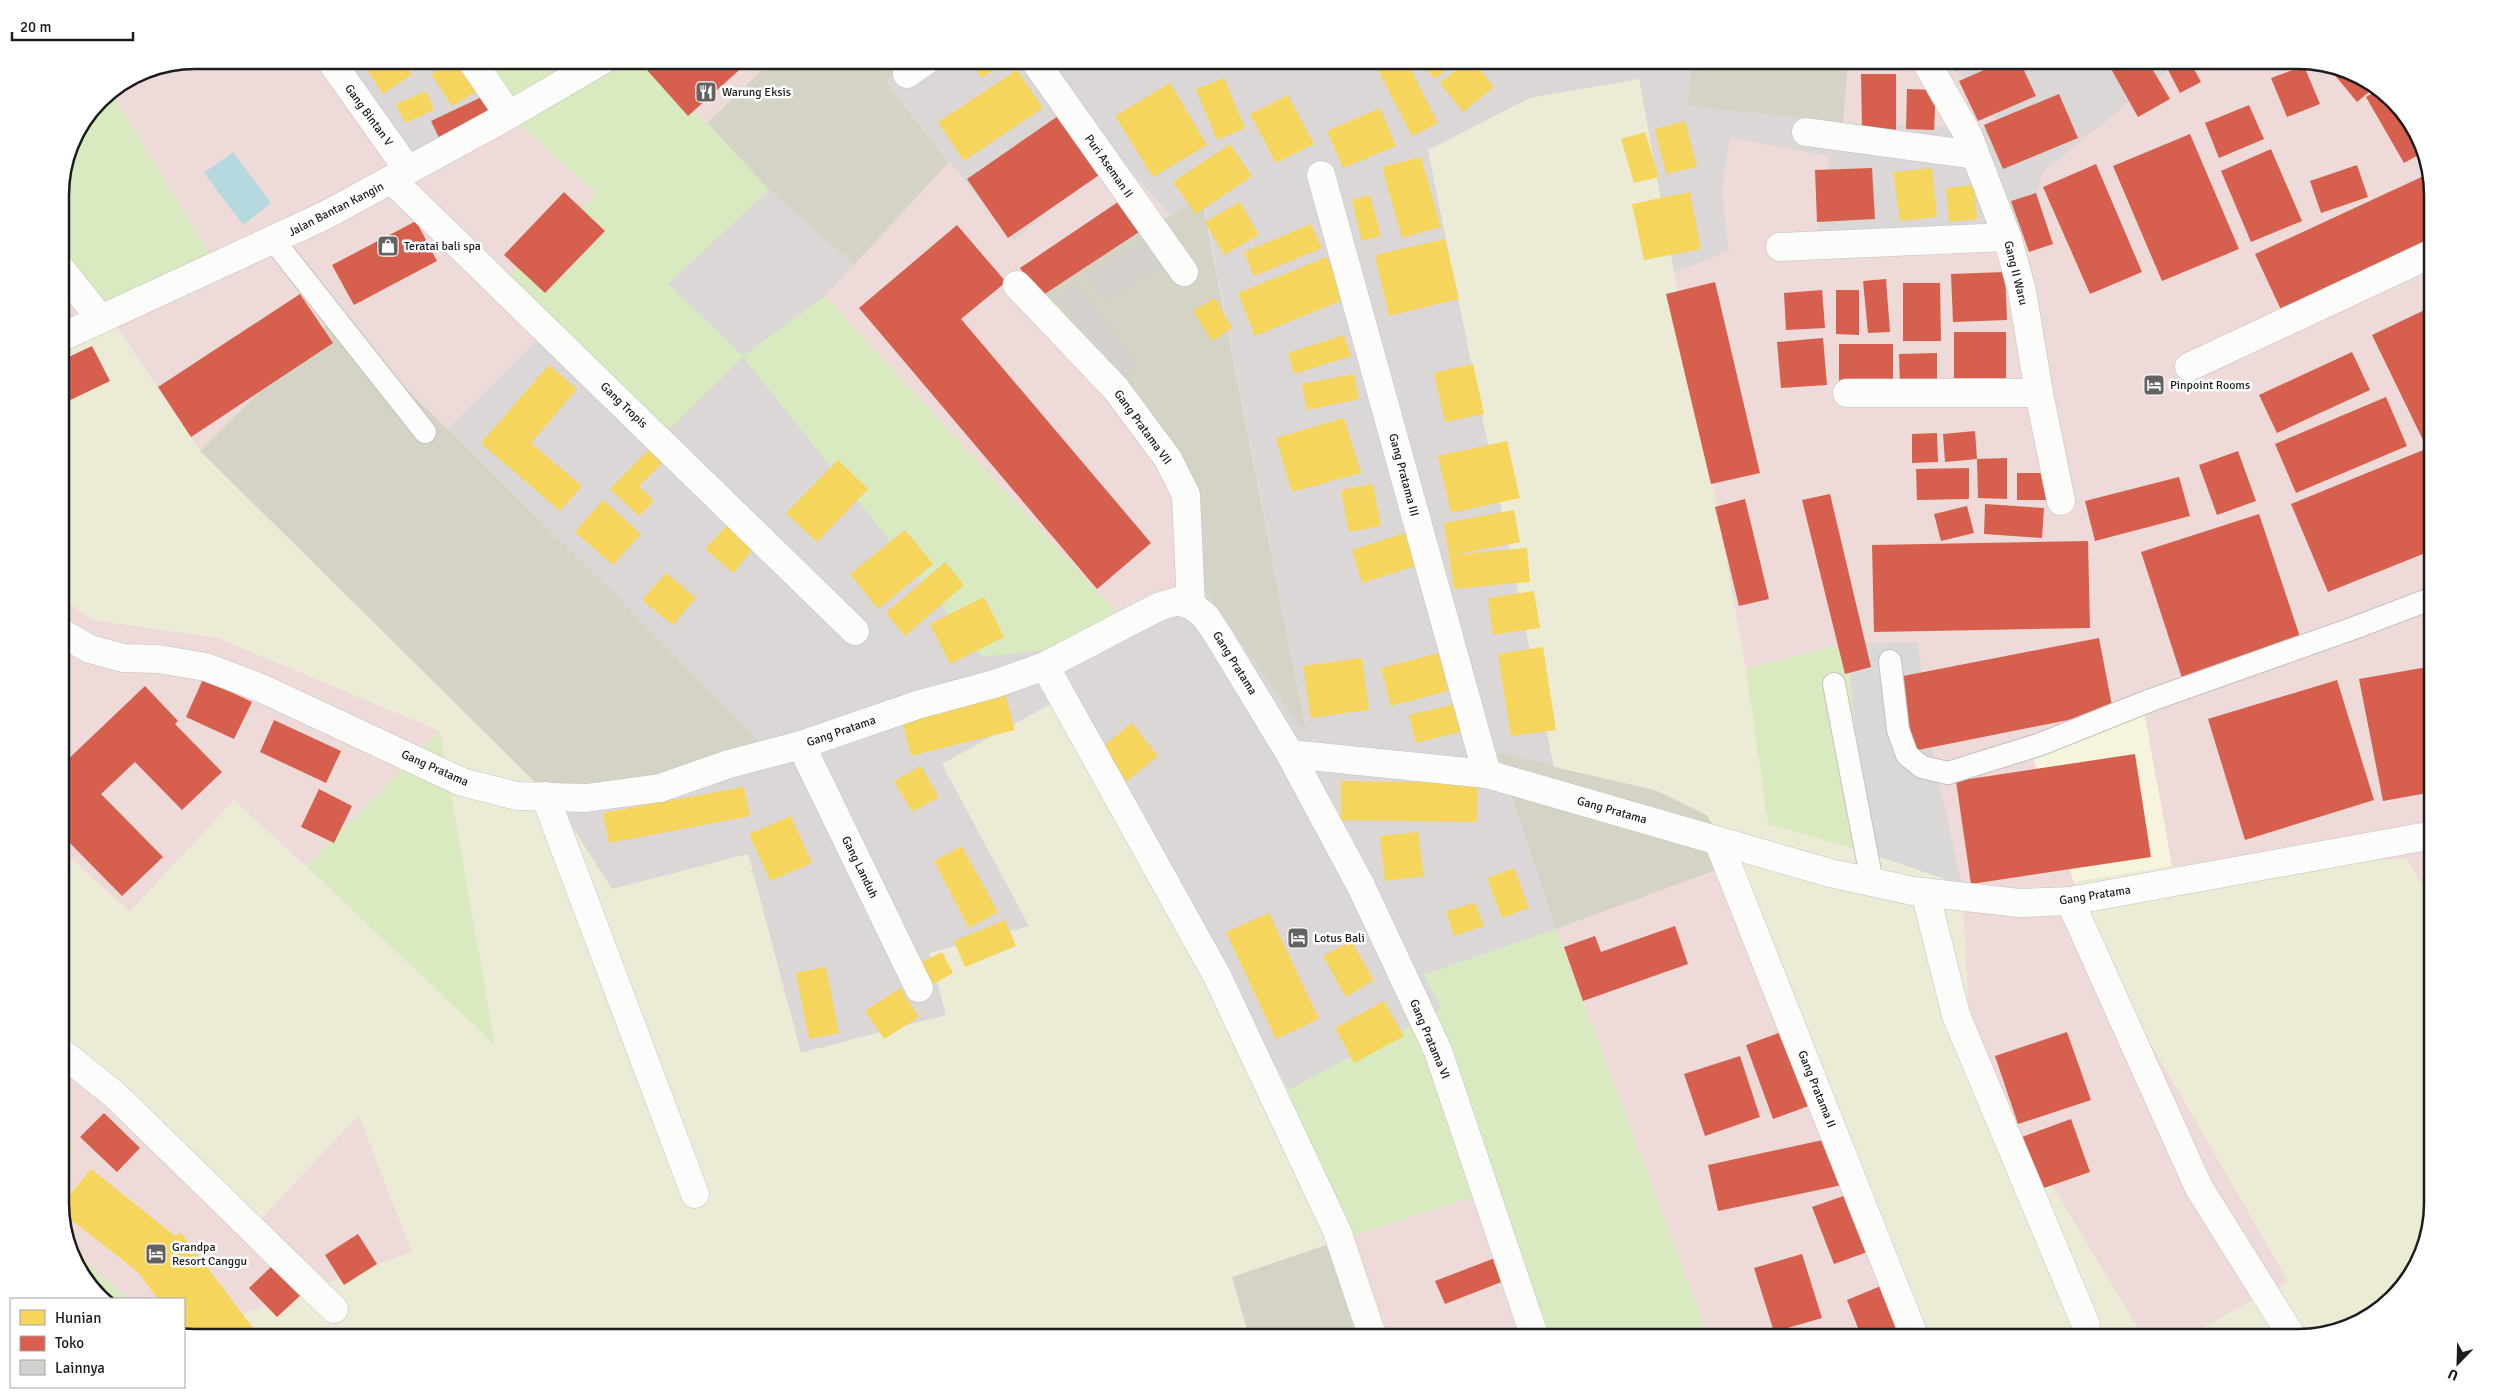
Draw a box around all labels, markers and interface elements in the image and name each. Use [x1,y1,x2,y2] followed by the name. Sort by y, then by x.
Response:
[12,10,134,42] scale bar
[20,18,51,36] text: 20 m
[694,80,718,104] restaurant icon: Warung Eksis
[341,81,396,149] street label: Gang Bintan V
[722,85,791,100] place label: Warung Eksis
[1081,132,1136,201] street label: Puri Aseman II
[286,179,387,240] street label: Jalan Bantan Kangin
[376,234,400,258] shop icon: Teratai bali spa
[404,239,481,254] place label: Teratai bali spa
[2000,239,2031,307] street label: Gang II Waru
[2142,373,2166,397] hotel icon: Pinpoint Rooms
[2170,378,2250,393] place label: Pinpoint Rooms
[597,379,650,432] street label: Gang Tropis
[1110,387,1175,468] street label: Gang Pratama VII
[1385,432,1422,518] street label: Gang Pratama III
[1209,629,1260,698] street label: Gang Pratama
[805,713,878,750] street label: Gang Pratama
[399,747,471,790] street label: Gang Pratama
[1575,793,1649,828] street label: Gang Pratama
[838,834,881,901] street label: Gang Landuh
[2058,882,2132,909] street label: Gang Pratama
[1286,926,1310,950] hotel icon: Lotus Bali
[1314,931,1365,946] place label: Lotus Bali
[1406,997,1453,1081] street label: Gang Pratama VI
[1794,1048,1839,1130] street label: Gang Pratama II
[172,1240,247,1269] place label: Grandpa Resort Canggu
[144,1242,168,1266] hotel icon: Grandpa Resort Canggu
[10,1298,185,1388] legend
[55,1309,101,1327] text: Hunian
[55,1334,84,1352] text: Toko
[2433,1338,2483,1388] north arrow
[55,1359,105,1377] text: Lainnya
[2445,1365,2461,1384] text: U

